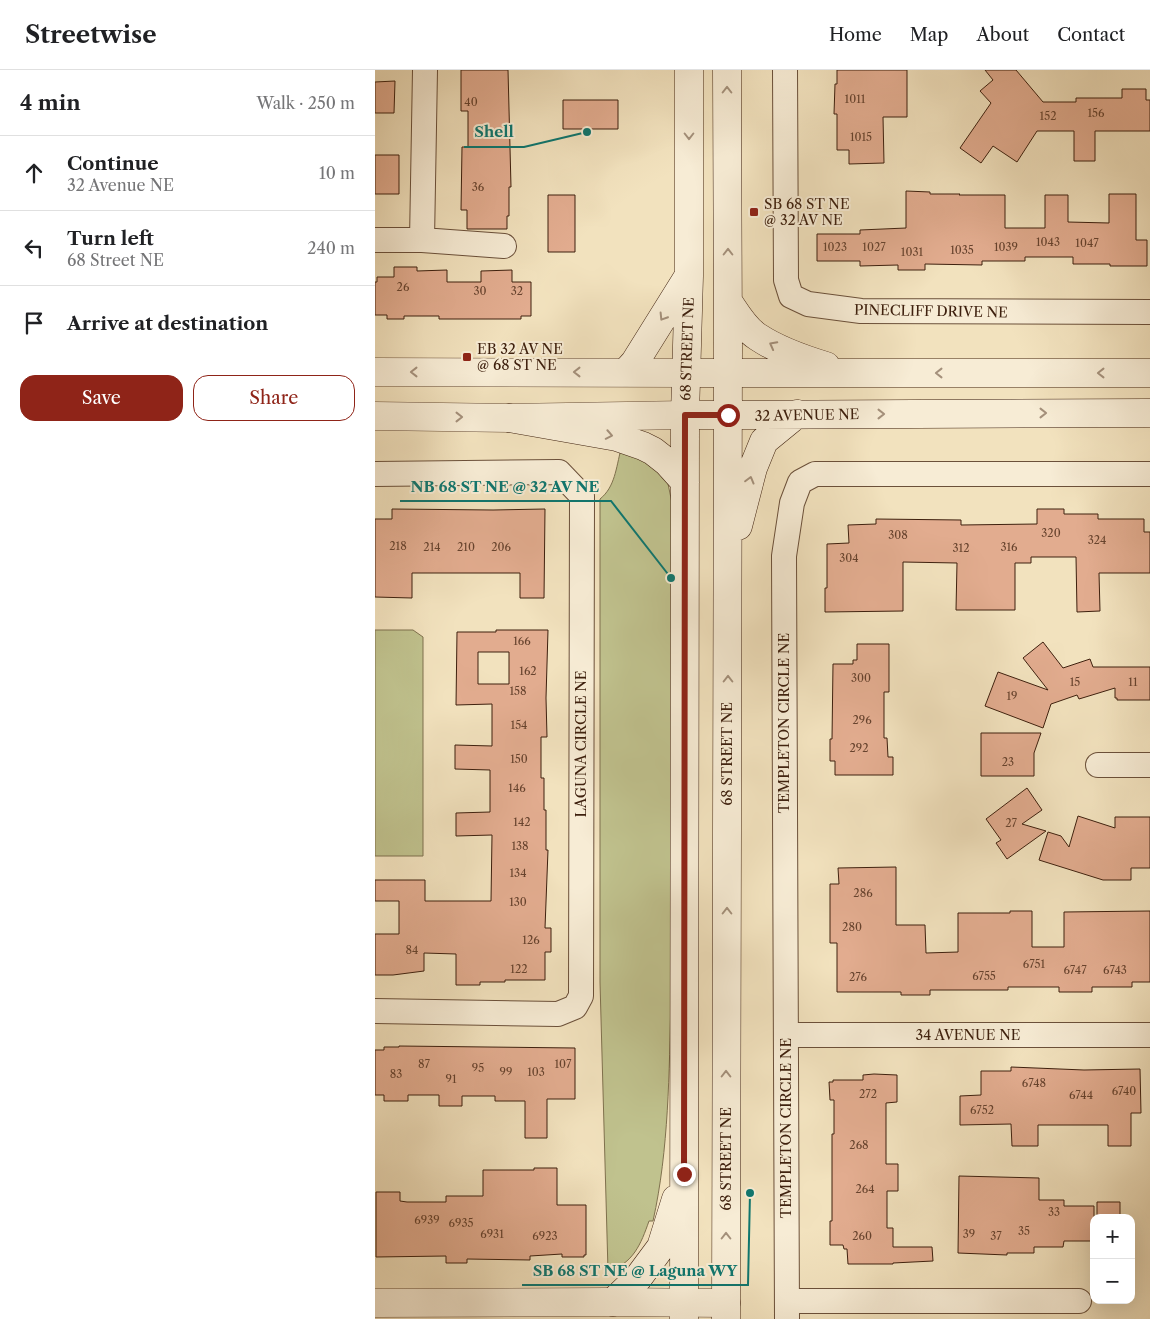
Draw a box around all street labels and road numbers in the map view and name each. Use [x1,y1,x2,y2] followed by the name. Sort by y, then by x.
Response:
[676,297,698,401] street label: 68 STREET NE
[854,301,1008,321] street label: PINECLIFF DRIVE NE
[754,405,860,425] street label: 32 AVENUE NE
[775,633,793,813] street label: TEMPLETON CIRCLE NE
[572,671,590,817] street label: LAGUNA CIRCLE NE
[718,702,736,806] street label: 68 STREET NE
[916,1026,1020,1044] street label: 34 AVENUE NE
[777,1038,795,1218] street label: TEMPLETON CIRCLE NE
[717,1107,735,1211] street label: 68 STREET NE

